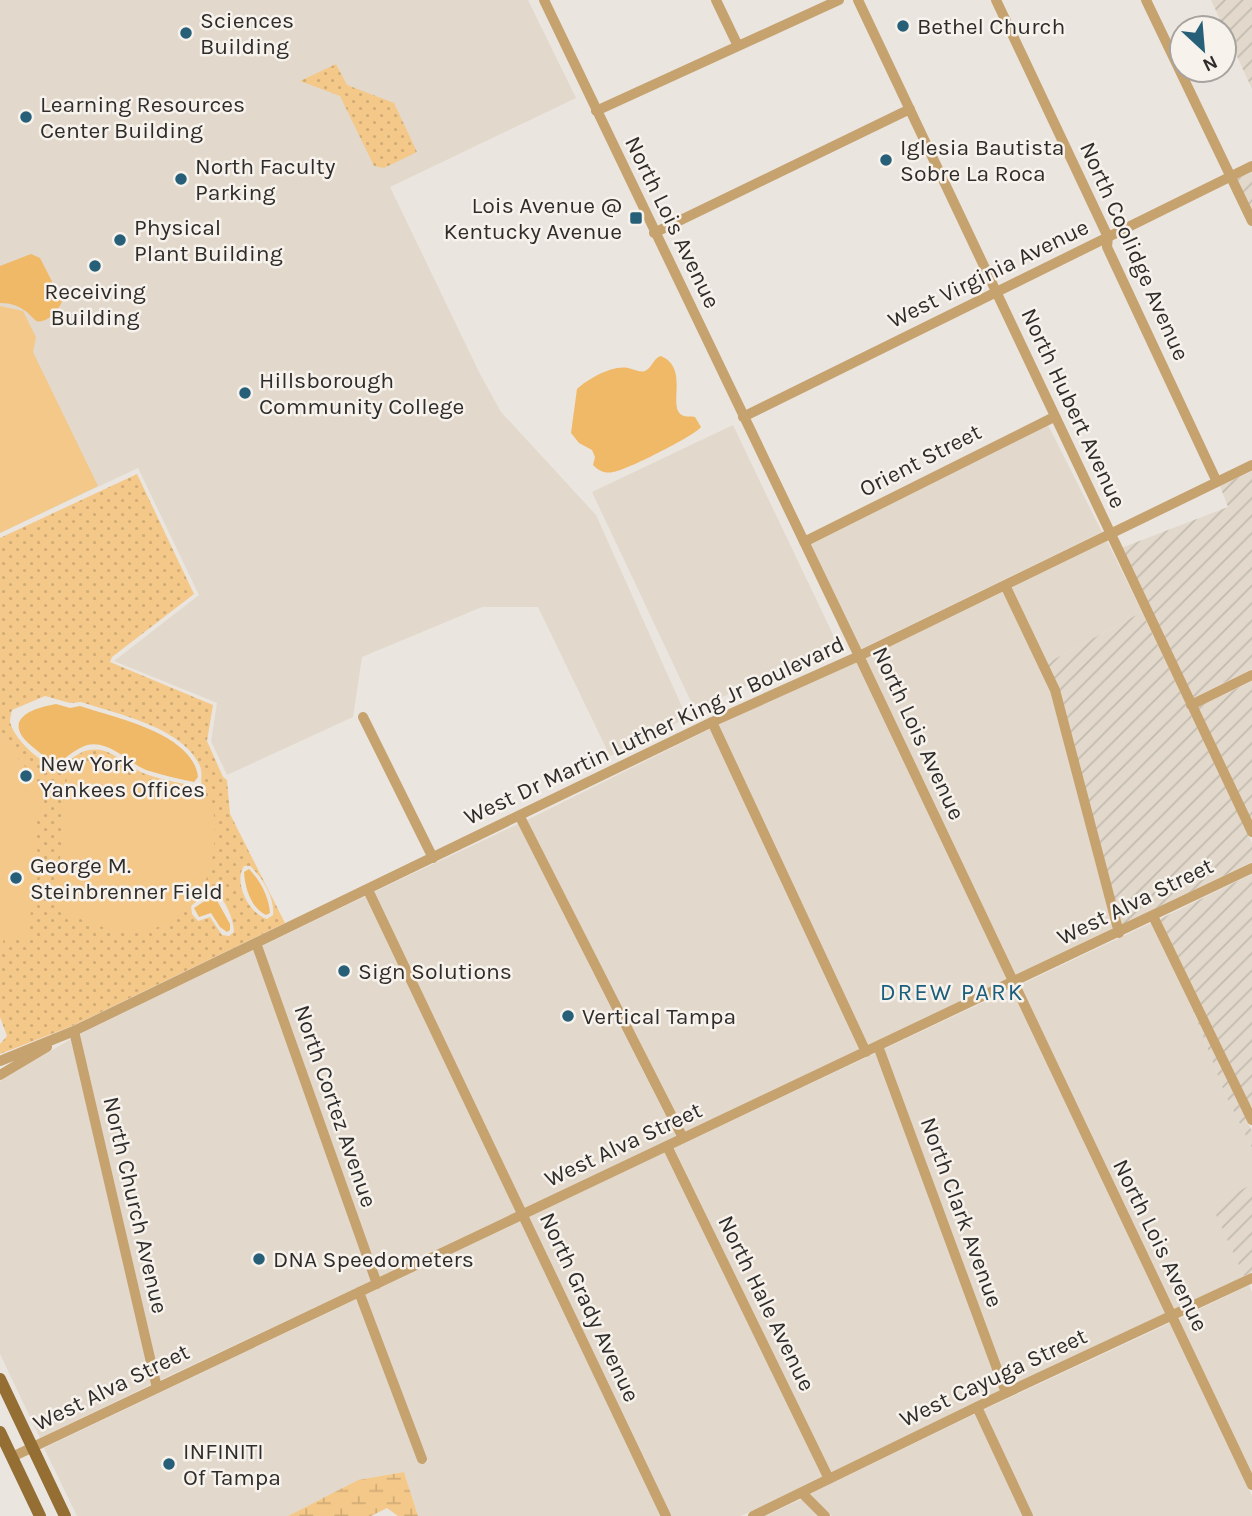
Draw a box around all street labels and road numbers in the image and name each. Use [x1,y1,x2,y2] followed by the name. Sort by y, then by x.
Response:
[619,132,726,313] street label: North Lois Avenue
[1074,138,1195,365] street label: North Coolidge Avenue
[883,213,1093,334] street label: West Virginia Avenue
[1015,304,1132,512] street label: North Hubert Avenue
[855,418,986,503] street label: Orient Street
[460,630,849,831] street label: West Dr Martin Luther King Jr Boulevard
[867,642,971,824] street label: North Lois Avenue
[1053,852,1218,951] street label: West Alva Street
[288,1001,383,1211] street label: North Cortez Avenue
[97,1094,174,1316] street label: North Church Avenue
[540,1096,706,1193] street label: West Alva Street
[915,1113,1008,1311] street label: North Clark Avenue
[1107,1155,1214,1336] street label: North Lois Avenue
[534,1208,645,1406] street label: North Grady Avenue
[712,1211,821,1395] street label: North Hale Avenue
[895,1322,1091,1433] street label: West Cayuga Street
[29,1338,194,1437] street label: West Alva Street

